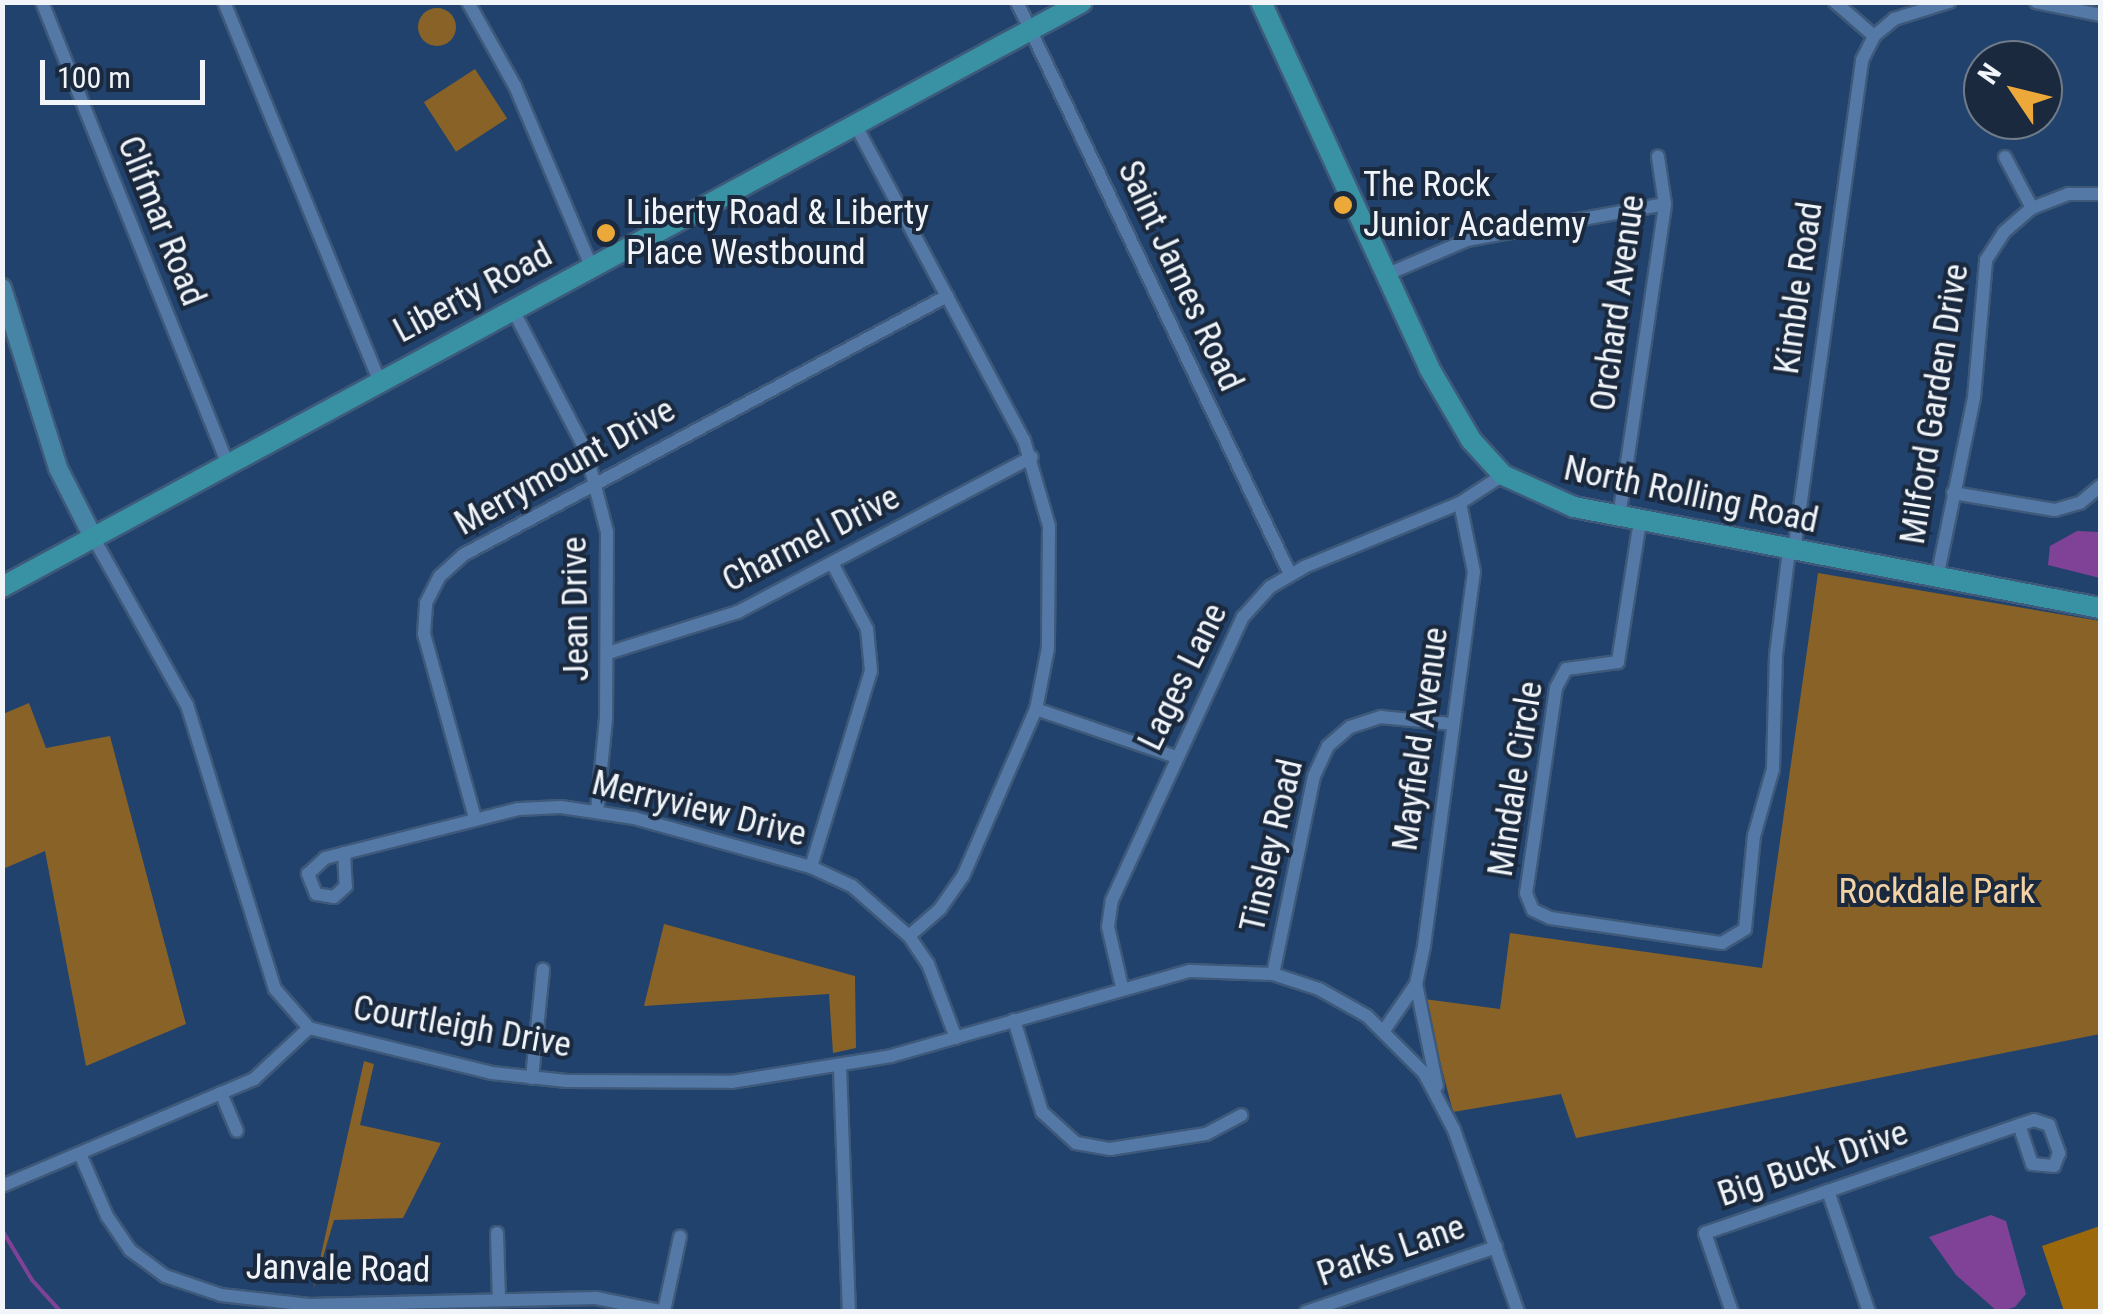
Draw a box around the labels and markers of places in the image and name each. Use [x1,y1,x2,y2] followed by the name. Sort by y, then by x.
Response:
[1363,164,1586,246] place label: The Rock Junior Academy
[626,192,929,274] place label: Liberty Road & Liberty Place Westbound
[1332,194,1354,216] marker: The Rock Junior Academy
[595,222,617,244] marker: Liberty Road & Liberty Place Westbound

